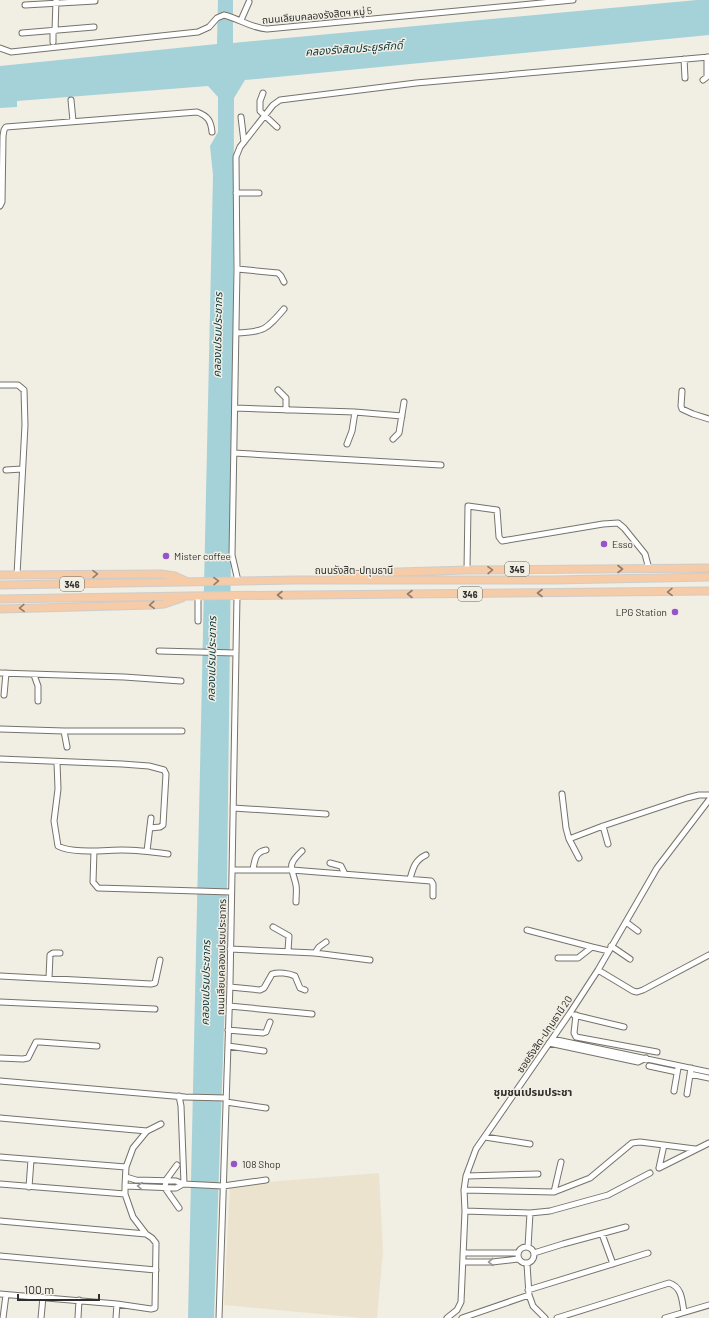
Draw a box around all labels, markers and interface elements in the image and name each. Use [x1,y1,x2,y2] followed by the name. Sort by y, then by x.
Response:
[261,4,373,27] street label: ถนนเลียบคลองรังสิตฯ หมู่ 5
[305,38,406,59] water label: คลองรังสิตประยูรศักดิ์
[210,291,224,378] water label: คลองเปรมประชากร
[612,538,633,550] place label: Esso
[599,539,609,549] marker: Esso
[174,550,231,562] place label: Mister coffee
[161,551,171,561] marker: Mister coffee
[505,562,529,576] road number: 345
[315,564,393,577] street label: ถนนรังสิต-ปทุมธานี
[617,565,623,573] one-way arrow
[487,566,493,574] one-way arrow
[92,570,98,578] one-way arrow
[60,577,84,591] road number: 346
[213,577,219,585] one-way arrow
[458,587,482,601] road number: 346
[667,587,673,596] one-way arrow
[537,589,543,597] one-way arrow
[407,590,413,598] one-way arrow
[277,591,283,599] one-way arrow
[149,600,155,609] one-way arrow
[19,604,25,612] one-way arrow
[616,606,667,618] place label: LPG Station
[670,607,680,617] marker: LPG Station
[204,615,218,702] water label: คลองเปรมประชากร
[214,899,228,1015] street label: ถนนเลียบคลองเปรมประชากร
[198,939,212,1026] water label: คลองเปรมประชากร
[514,993,575,1075] street label: ซอยรังสิต-ปทุมธานี 20
[494,1085,573,1099] district label: ชุมชนเปรมประชา
[242,1158,281,1170] place label: 108 Shop
[229,1159,239,1169] marker: 108 Shop
[137,1182,143,1191] one-way arrow
[488,1258,494,1266] one-way arrow
[18,1276,99,1302] scale bar
[24,1282,54,1296] text: 100 m

